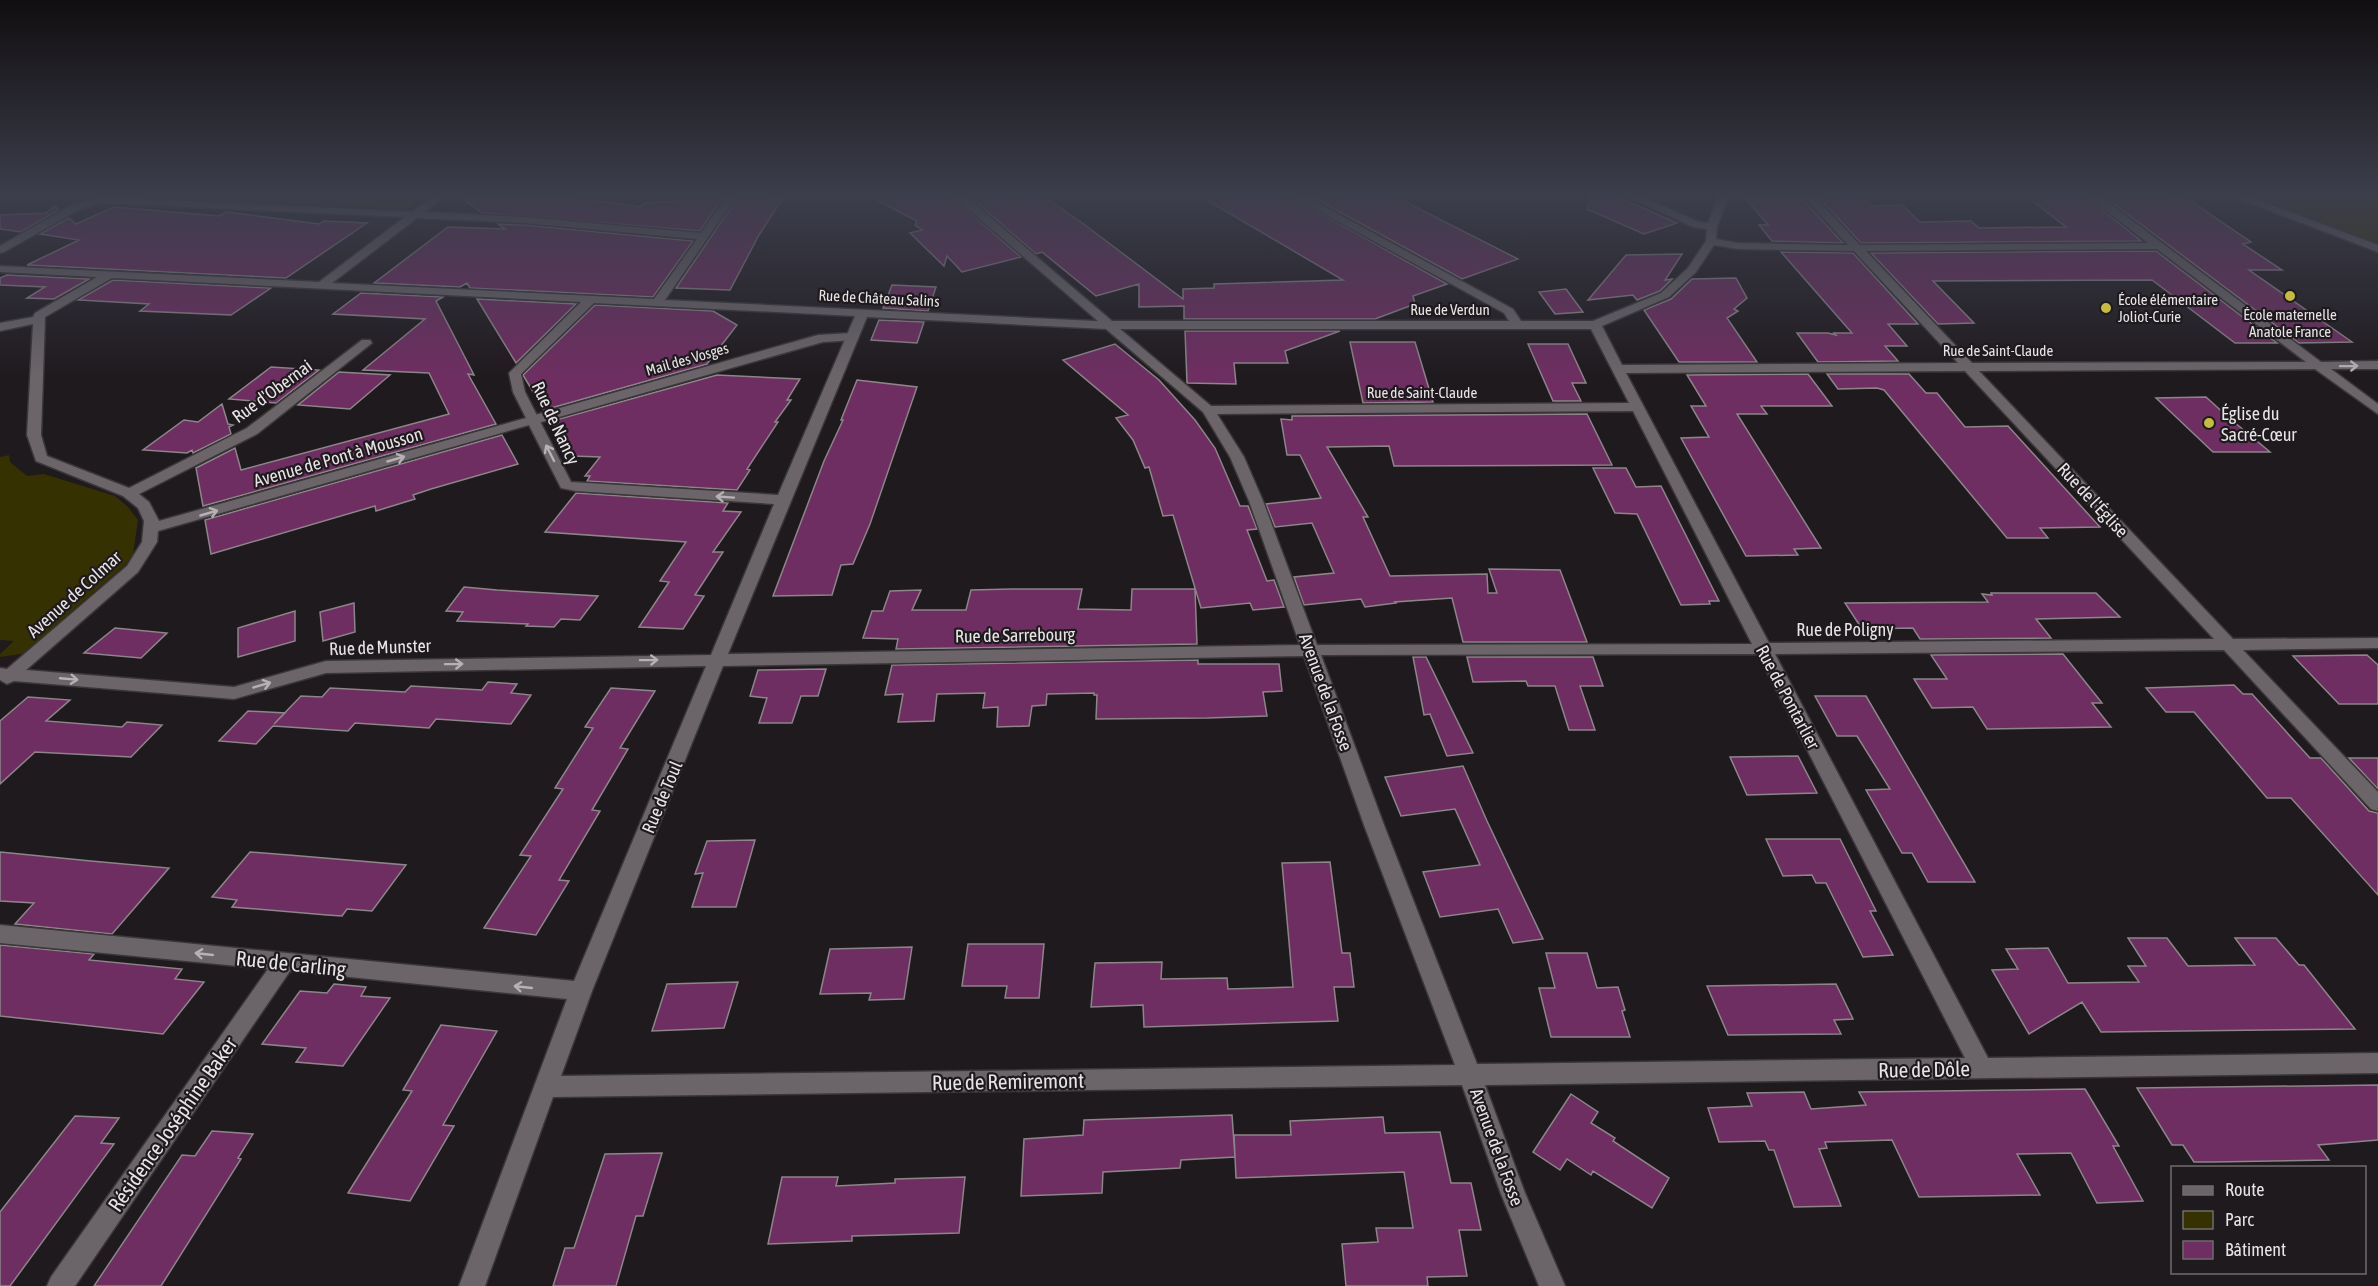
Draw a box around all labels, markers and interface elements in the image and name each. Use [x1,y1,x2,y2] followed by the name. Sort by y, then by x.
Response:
[818,286,940,310] street label: Rue de Château Salins
[2283,289,2297,303] marker: École maternelle Anatole France
[2118,291,2218,325] place label: École élémentaire Joliot-Curie
[1410,301,1490,318] street label: Rue de Verdun
[2099,301,2113,315] marker: École élémentaire Joliot-Curie
[2243,306,2337,340] place label: École maternelle Anatole France
[644,339,730,379] street label: Mail des Vosges
[1943,342,2053,359] street label: Rue de Saint-Claude
[228,355,316,427] street label: Rue d'Obernai
[2338,360,2358,372] one-way arrow
[528,378,584,468] street label: Rue de Nancy
[1367,384,1477,401] street label: Rue de Saint-Claude
[2221,403,2297,445] place label: Église du Sacré-Cœur
[2202,416,2216,430] marker: Église du Sacré-Cœur
[251,423,425,491] street label: Avenue de Pont à Mousson
[544,445,556,462] one-way arrow
[386,453,405,464] one-way arrow
[2053,458,2133,542] street label: Rue de l'Église
[715,492,735,503] one-way arrow
[199,506,218,518] one-way arrow
[23,546,126,642] street label: Avenue de Colmar
[1796,619,1894,640] street label: Rue de Poligny
[955,623,1076,647] street label: Rue de Sarrebourg
[1295,630,1357,754] street label: Avenue de la Fosse
[329,635,432,659] street label: Rue de Munster
[1752,641,1824,753] street label: Rue de Pontarlier
[639,655,659,666] one-way arrow
[444,658,464,670] one-way arrow
[58,674,78,685] one-way arrow
[252,679,271,690] one-way arrow
[637,758,687,836] street label: Rue de Toul
[235,945,347,981] street label: Rue de Carling
[194,949,214,960] one-way arrow
[513,981,533,992] one-way arrow
[103,1031,242,1216] street label: Résidence Joséphine Baker
[1878,1056,1970,1082] street label: Rue de Dôle
[932,1068,1084,1094] street label: Rue de Remiremont
[1466,1085,1528,1209] street label: Avenue de la Fosse
[2171,1166,2366,1274] legend
[2225,1179,2264,1200] text: Route
[2225,1209,2254,1230] text: Parc
[2225,1239,2286,1260] text: Bâtiment

